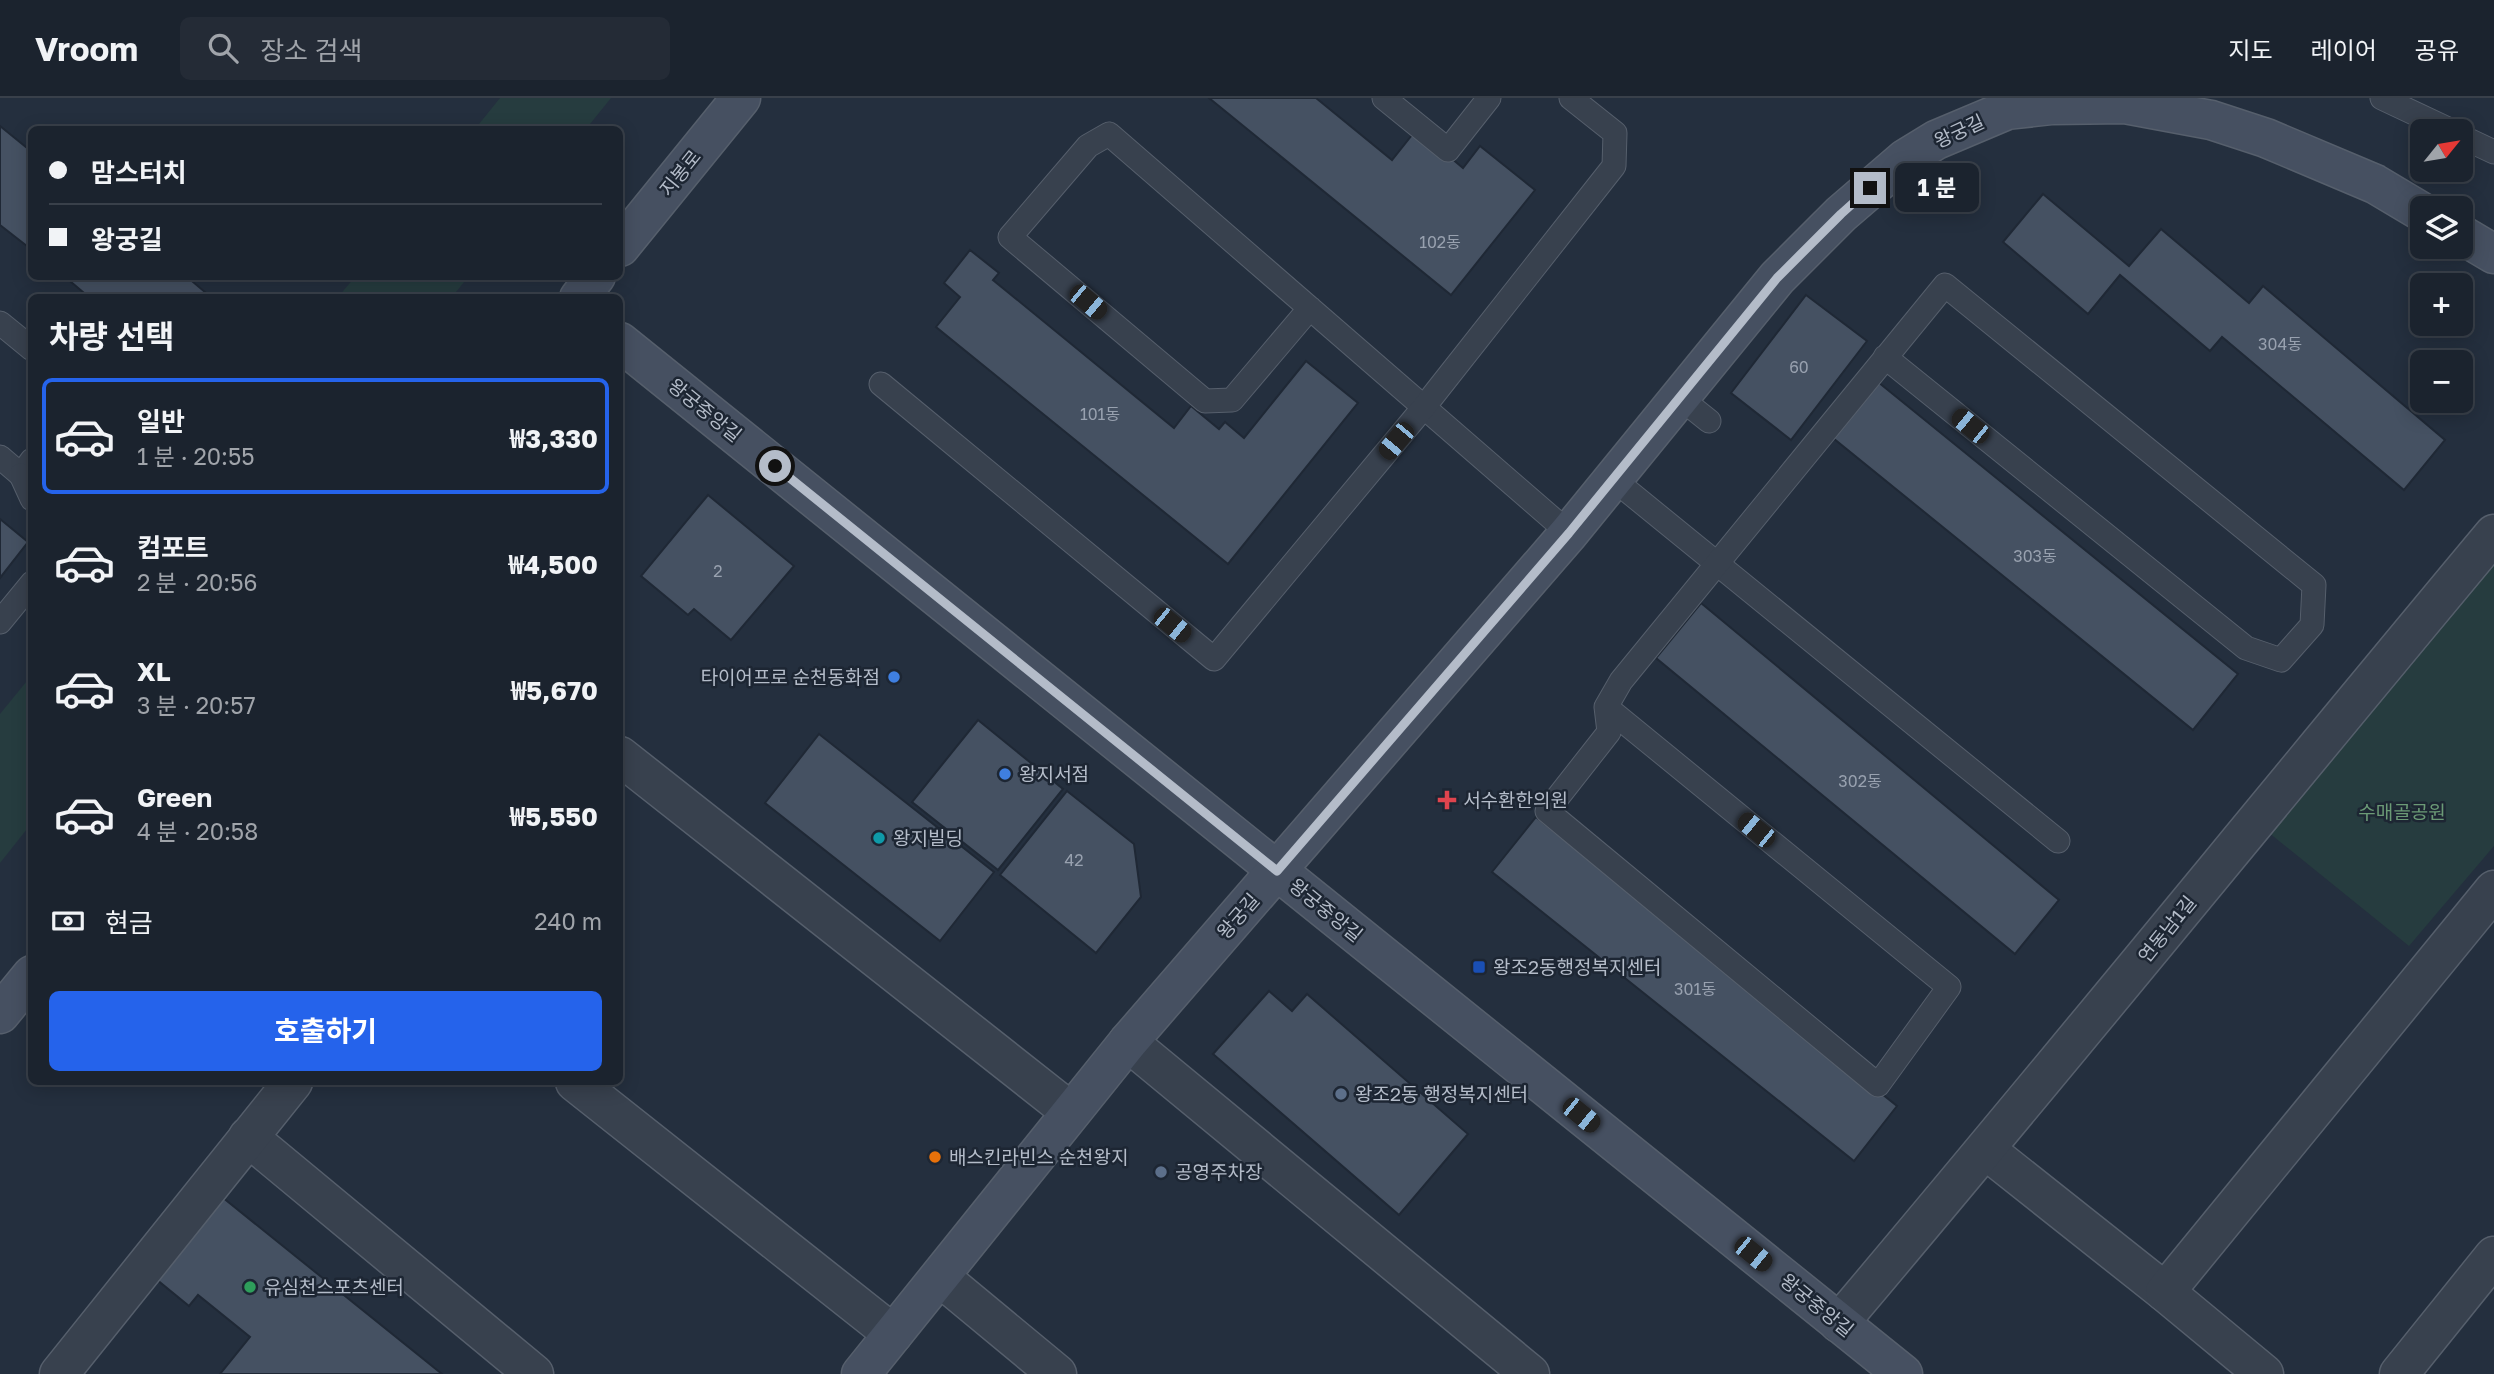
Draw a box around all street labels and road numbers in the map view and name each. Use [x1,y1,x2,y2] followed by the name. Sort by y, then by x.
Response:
[1930,109,1987,152] street label: 왕궁길
[654,145,705,200] street label: 지봉로
[664,373,747,446] street label: 왕궁중앙길
[1285,873,1368,946] street label: 왕궁중앙길
[1212,888,1264,943] street label: 왕궁길
[2133,891,2200,967] street label: 연동남1길
[1776,1268,1859,1341] street label: 왕궁중앙길

